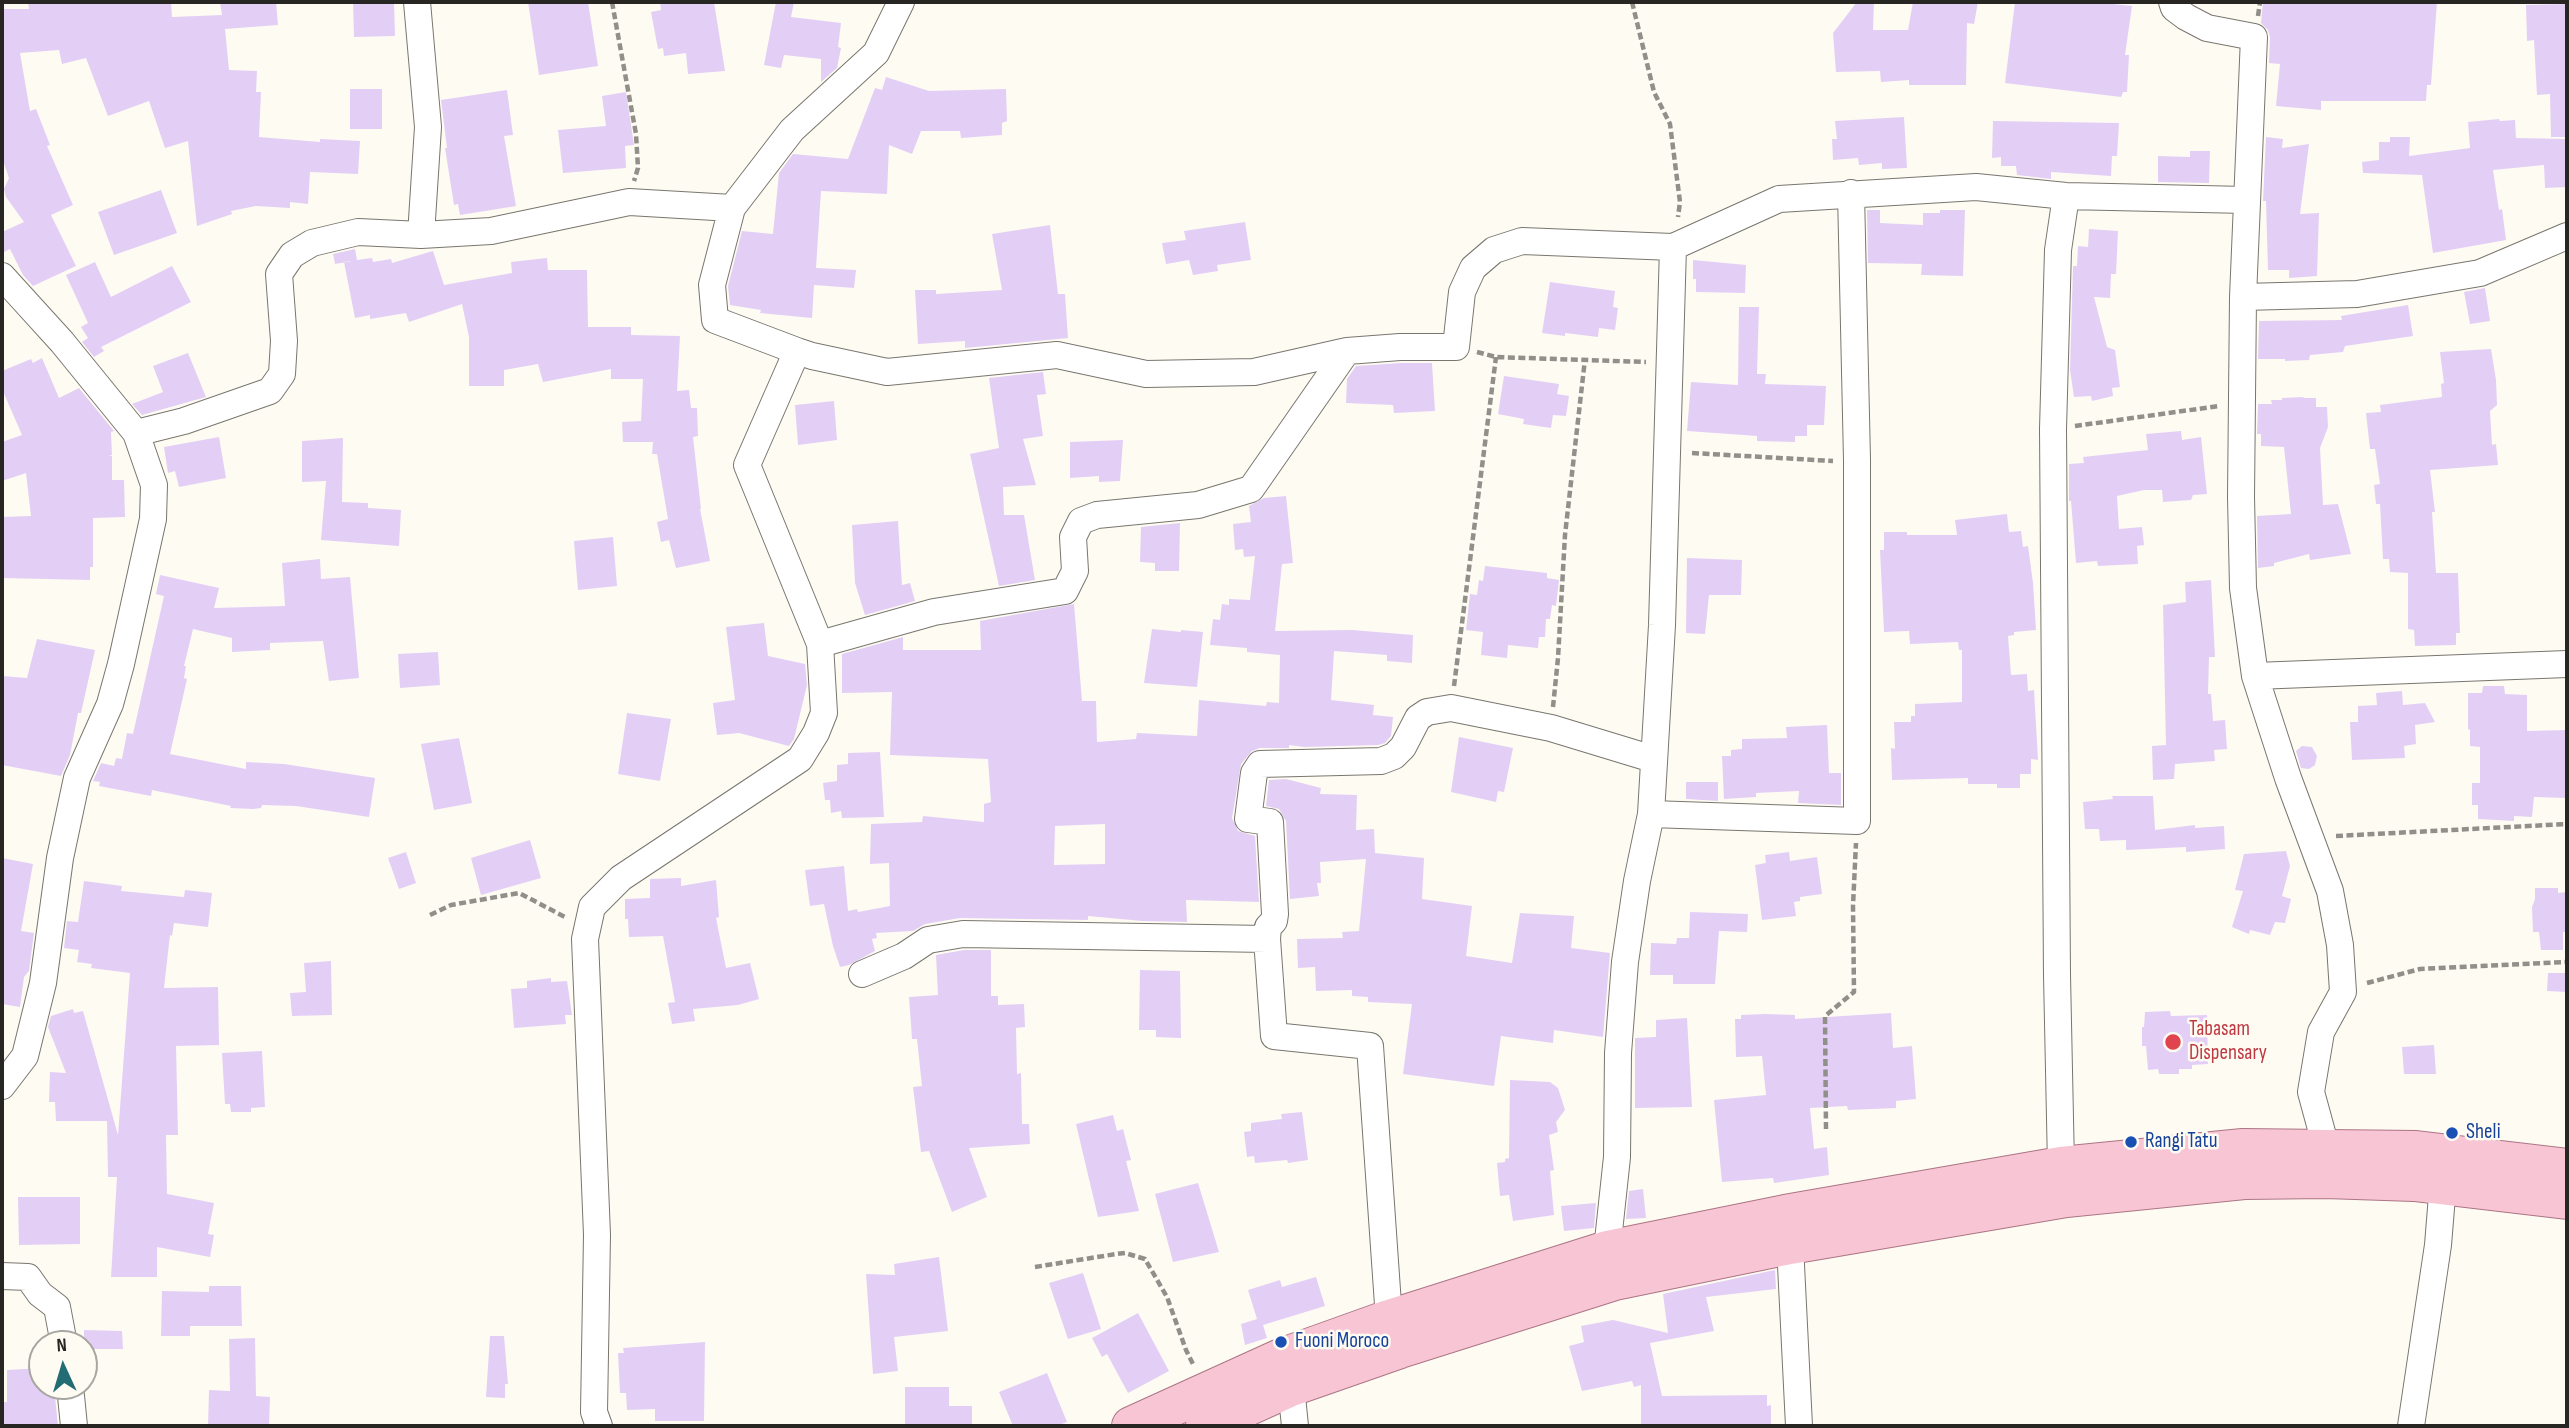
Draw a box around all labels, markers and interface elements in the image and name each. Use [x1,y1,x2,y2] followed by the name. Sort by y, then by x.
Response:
[2189,1017,2267,1067] place label: Tabasam Dispensary
[2163,1032,2183,1052] marker: Tabasam Dispensary
[2466,1120,2501,1146] place label: Sheli
[2444,1125,2460,1141] marker: Sheli
[2145,1129,2218,1155] place label: Rangi Tatu
[2123,1134,2139,1150] marker: Rangi Tatu
[1295,1329,1389,1355] place label: Fuoni Moroco
[28,1330,98,1400] north arrow
[56,1334,68,1357] text: N
[1273,1334,1289,1350] marker: Fuoni Moroco

